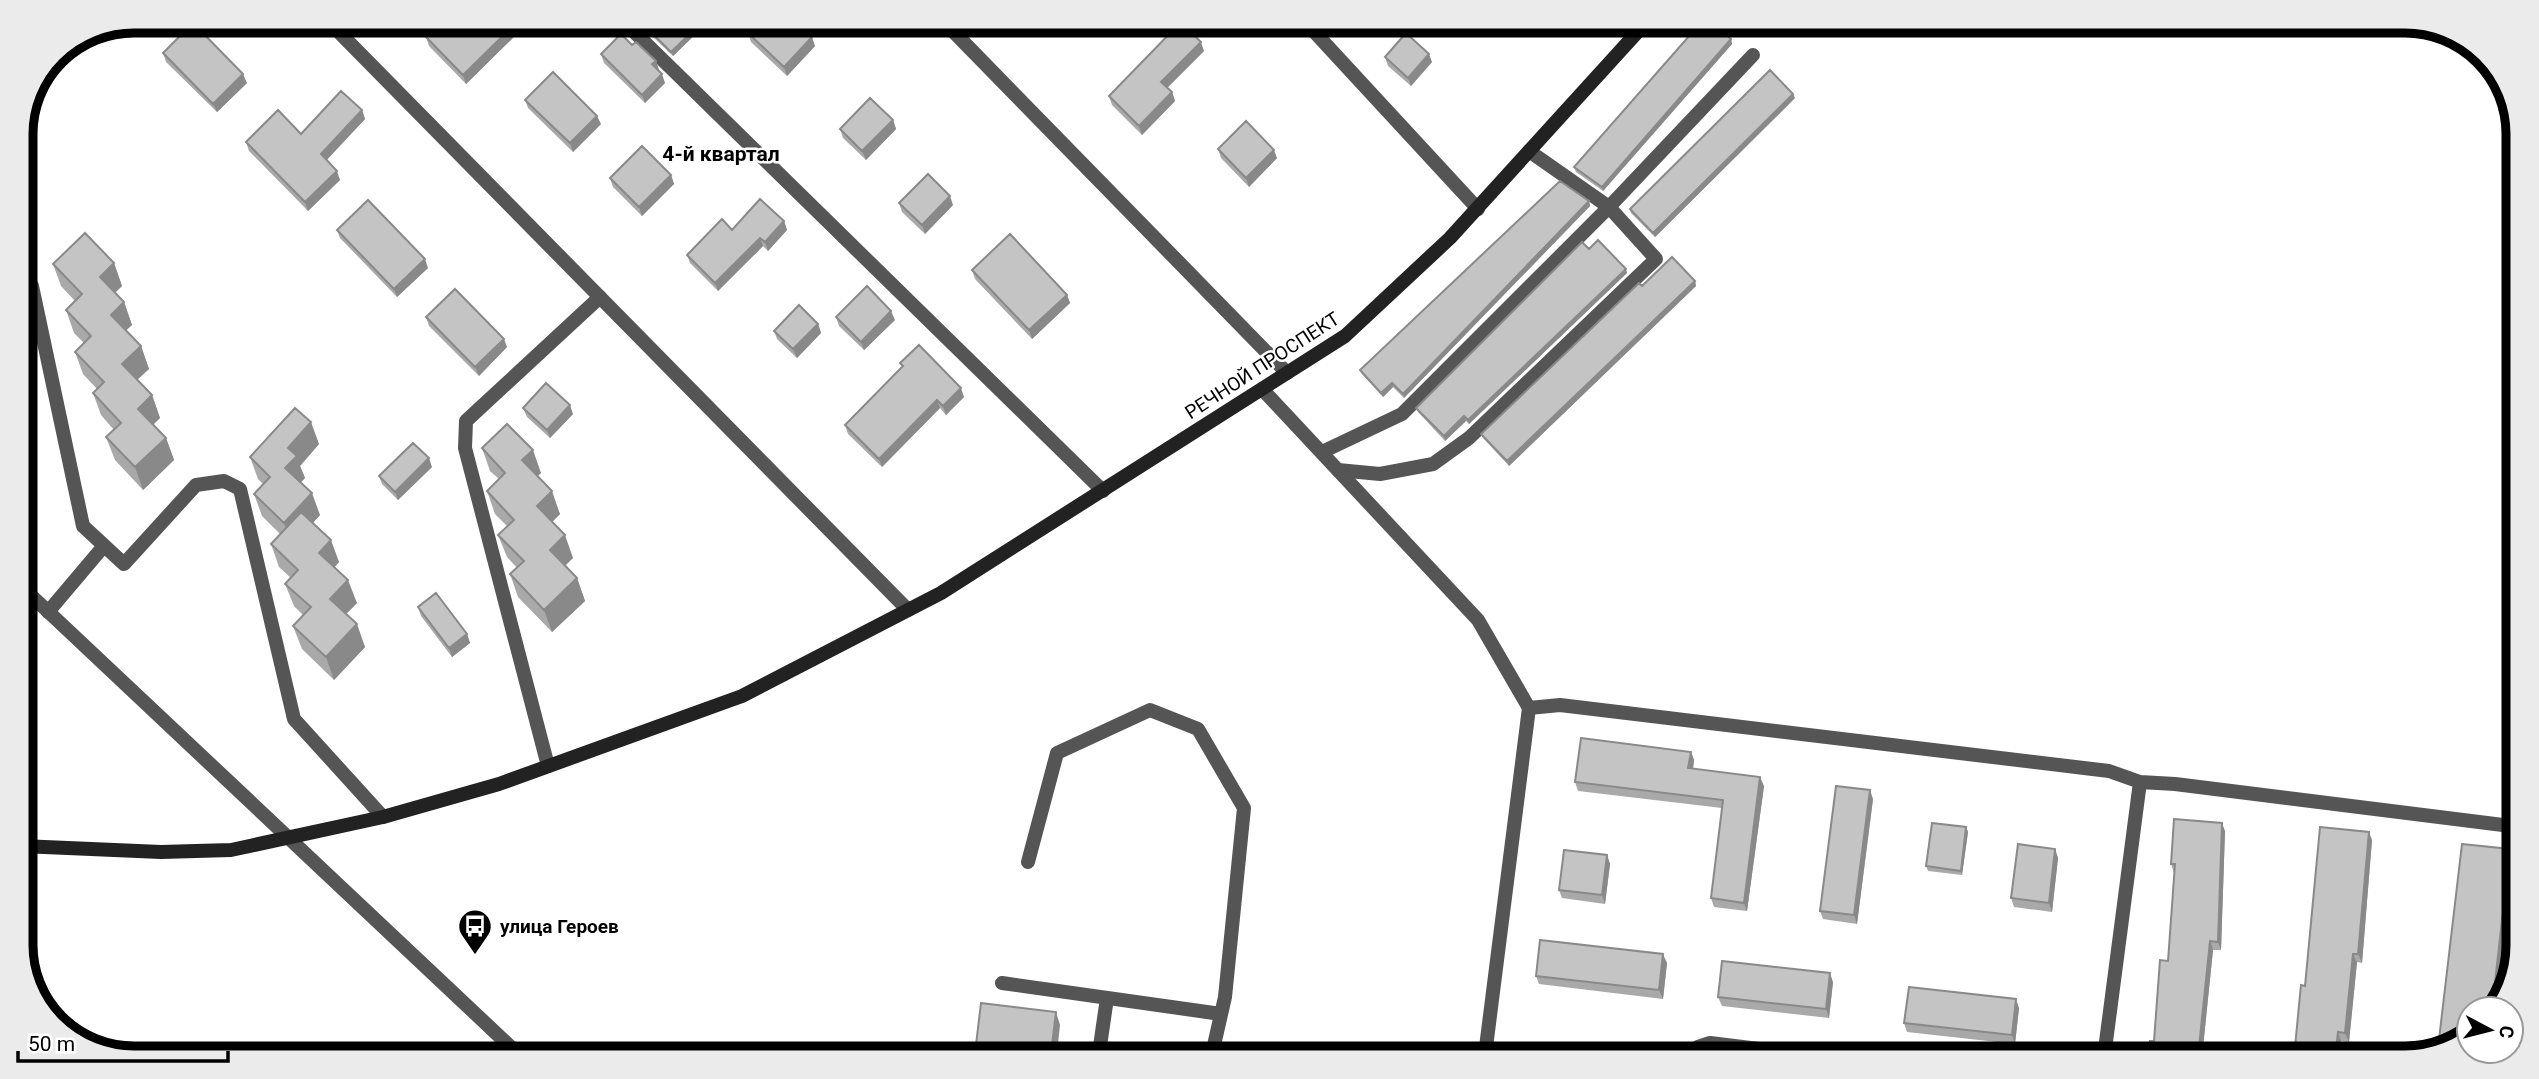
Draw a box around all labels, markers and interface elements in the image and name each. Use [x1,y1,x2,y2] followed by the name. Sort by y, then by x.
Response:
[662,142,780,166] district label: 4-й квартал
[1181,307,1344,424] street label: РЕЧНОЙ ПРОСПЕКТ
[456,907,494,956] bus stop icon: улица Героев
[500,915,619,938] place label: улица Героев
[2455,995,2525,1065] north arrow
[18,1020,228,1064] scale bar
[2494,1024,2519,1040] text: С
[28,1032,75,1056] text: 50 m

